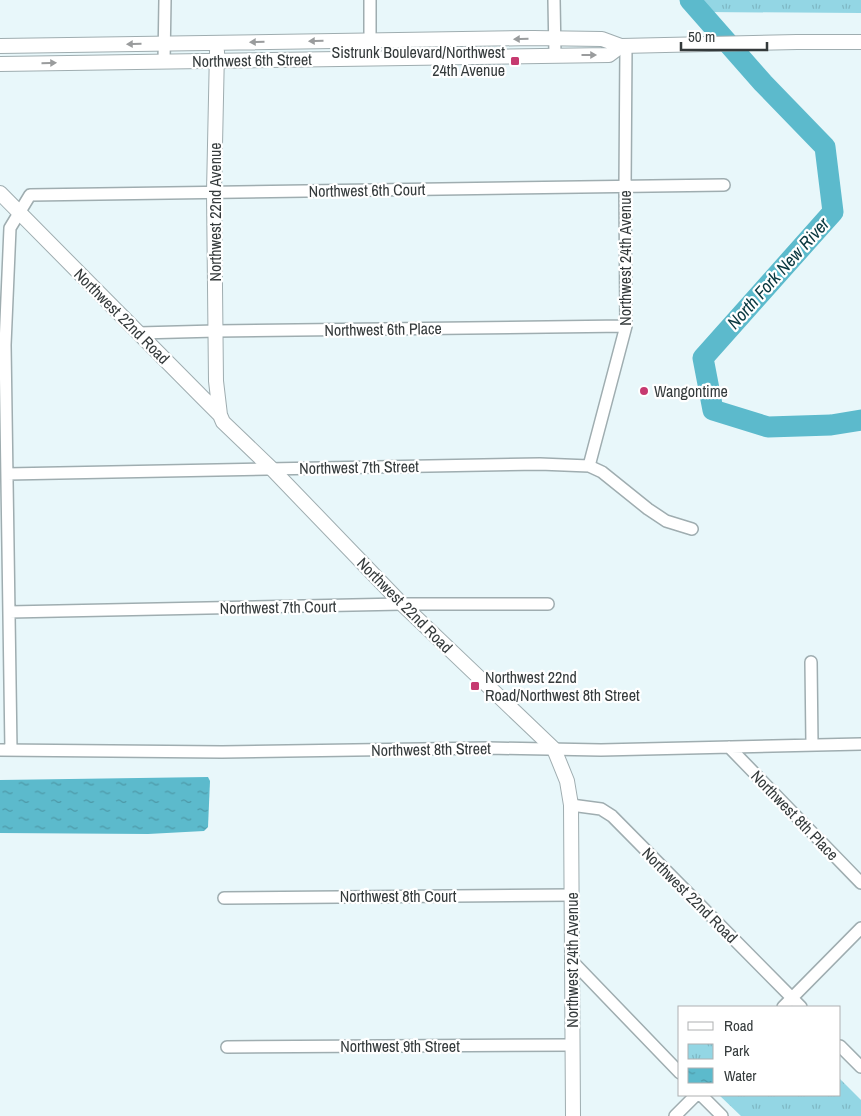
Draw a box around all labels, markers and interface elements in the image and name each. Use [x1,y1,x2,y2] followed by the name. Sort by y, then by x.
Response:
[681,20,767,52] scale bar
[688,26,715,47] text: 50 m
[513,35,529,43] one-way arrow
[307,37,323,45] one-way arrow
[248,38,264,46] one-way arrow
[125,40,141,48] one-way arrow
[331,41,505,81] place label: Sistrunk Boulevard/Northwest 24th Avenue
[192,48,312,72] street label: Northwest 6th Street
[582,51,598,59] one-way arrow
[509,55,521,67] marker: Sistrunk Boulevard/Northwest 24th Avenue
[41,59,57,67] one-way arrow
[204,142,226,282] street label: Northwest 22nd Avenue
[308,178,426,202] street label: Northwest 6th Court
[614,190,636,326] street label: Northwest 24th Avenue
[721,211,836,334] water label: North Fork New River
[69,263,175,369] street label: Northwest 22nd Road
[324,317,442,341] street label: Northwest 6th Place
[654,380,728,402] place label: Wangontime
[638,385,650,397] marker: Wangontime
[299,455,419,479] street label: Northwest 7th Street
[352,552,458,658] street label: Northwest 22nd Road
[219,595,337,619] street label: Northwest 7th Court
[485,666,640,706] place label: Northwest 22nd Road/Northwest 8th Street
[469,680,481,692] marker: Northwest 22nd Road/Northwest 8th Street
[371,737,491,761] street label: Northwest 8th Street
[746,765,844,865] street label: Northwest 8th Place
[637,842,743,948] street label: Northwest 22nd Road
[340,885,457,907] street label: Northwest 8th Court
[561,892,583,1028] street label: Northwest 24th Avenue
[678,1006,841,1096] legend
[724,1015,753,1036] text: Road
[340,1035,460,1057] street label: Northwest 9th Street
[724,1040,750,1061] text: Park
[724,1065,756,1086] text: Water

